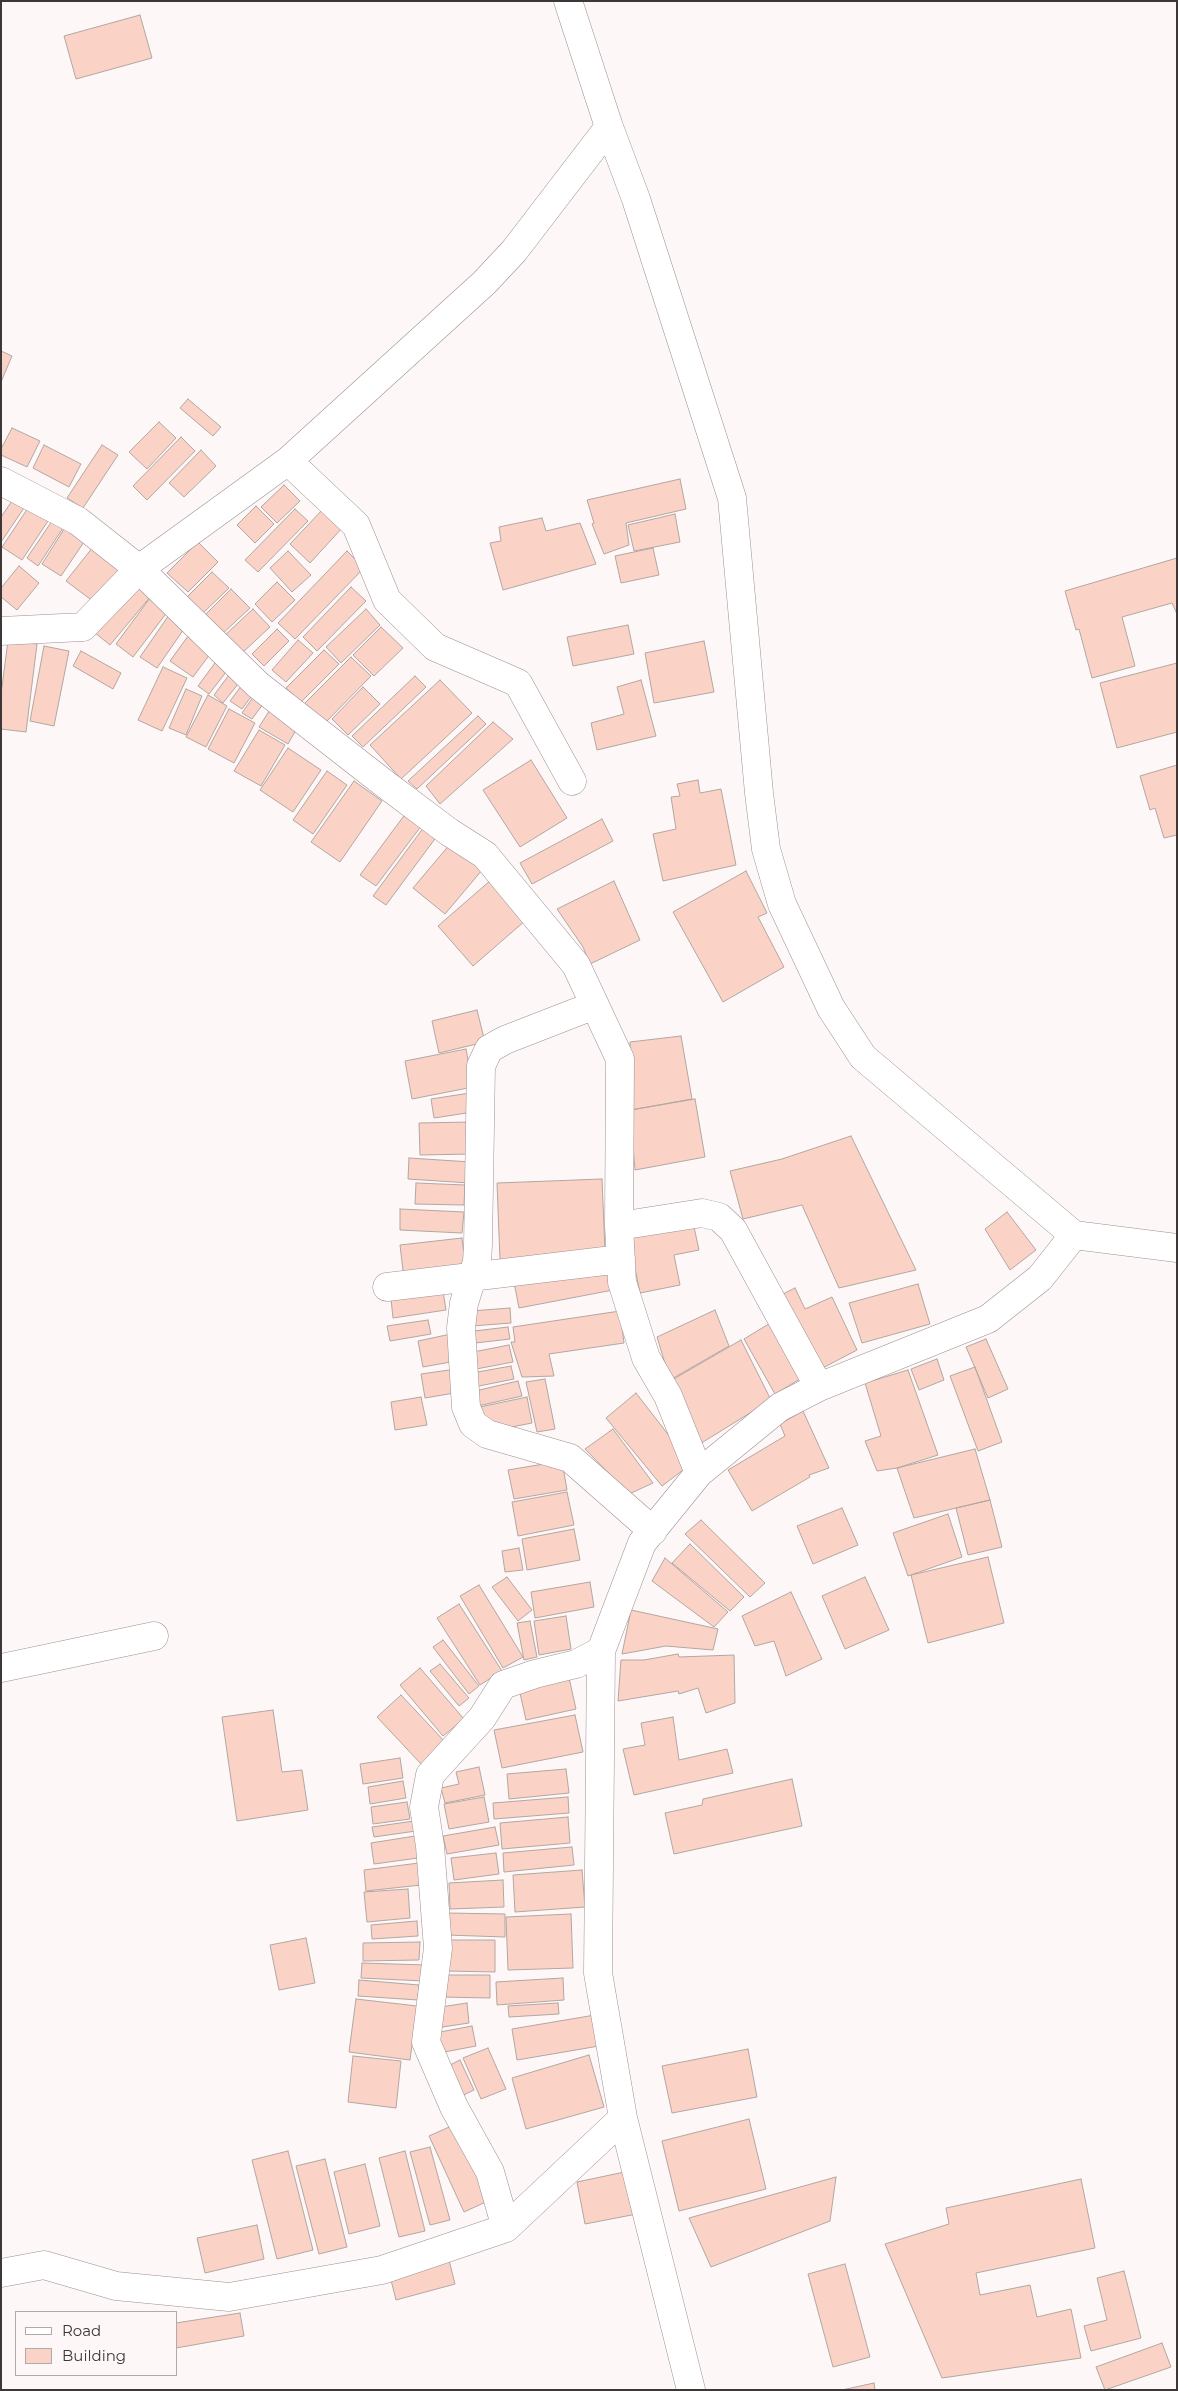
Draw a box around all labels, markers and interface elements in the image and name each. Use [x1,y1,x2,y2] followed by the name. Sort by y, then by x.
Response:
[15,2311,178,2376] legend
[62,2321,101,2340] text: Road
[62,2346,126,2365] text: Building

